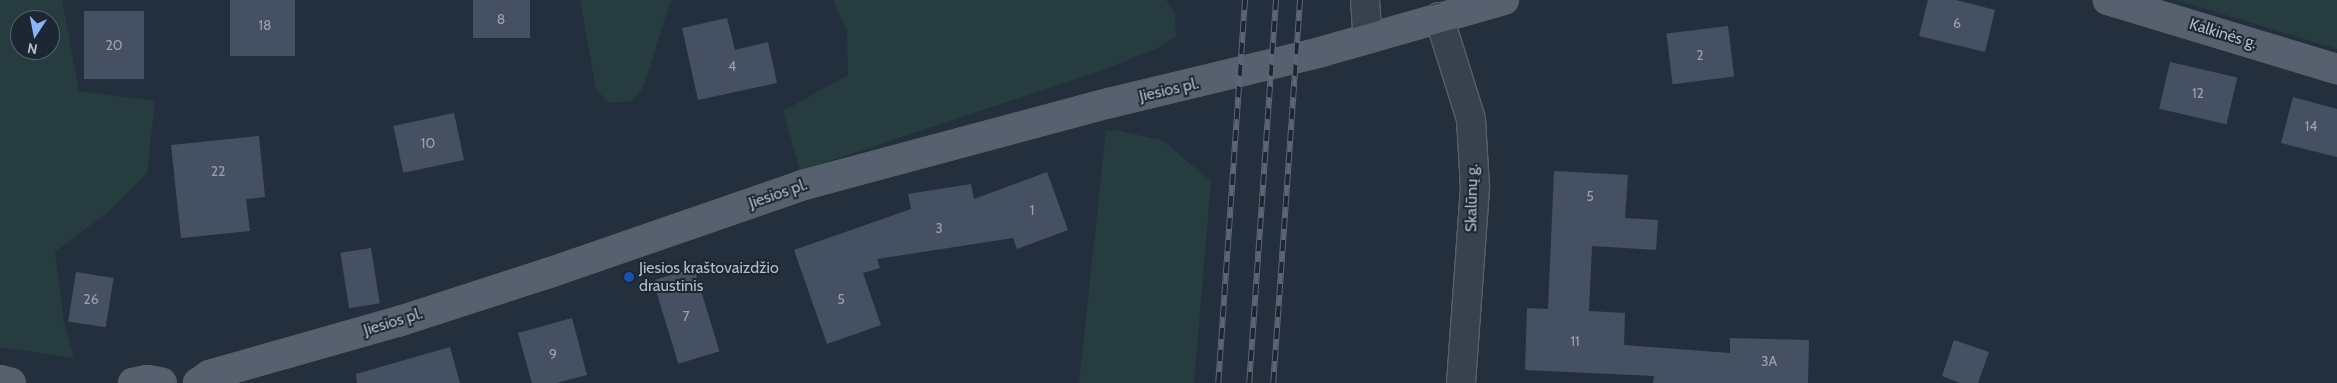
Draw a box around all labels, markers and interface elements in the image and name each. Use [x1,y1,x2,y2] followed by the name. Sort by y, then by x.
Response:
[10,10,60,60] north arrow
[497,11,505,27] house number: 8
[1953,15,1961,31] house number: 6
[2187,15,2259,53] street label: Kalkinės g.
[258,17,272,33] house number: 18
[105,37,123,53] house number: 20
[26,39,39,59] text: N
[1696,47,1704,63] house number: 2
[728,58,736,74] house number: 4
[1137,74,1201,106] street label: Jiesios pl.
[2192,85,2204,101] house number: 12
[2305,118,2317,134] house number: 14
[421,135,435,151] house number: 10
[211,163,225,179] house number: 22
[1462,164,1482,232] street label: Skalūnų g.
[746,175,810,213] street label: Jiesios pl.
[1586,188,1594,204] house number: 5
[1030,202,1034,218] house number: 1
[935,220,943,236] house number: 3
[639,258,779,296] place label: Jiesios kraštovaizdžio draustinis
[623,271,635,283] marker: Jiesios kraštovaizdžio draustinis
[83,291,99,307] house number: 26
[837,291,845,307] house number: 5
[361,304,425,340] street label: Jiesios pl.
[682,308,690,324] house number: 7
[1570,333,1580,349] house number: 11
[549,346,557,362] house number: 9
[1761,353,1777,369] house number: 3A

